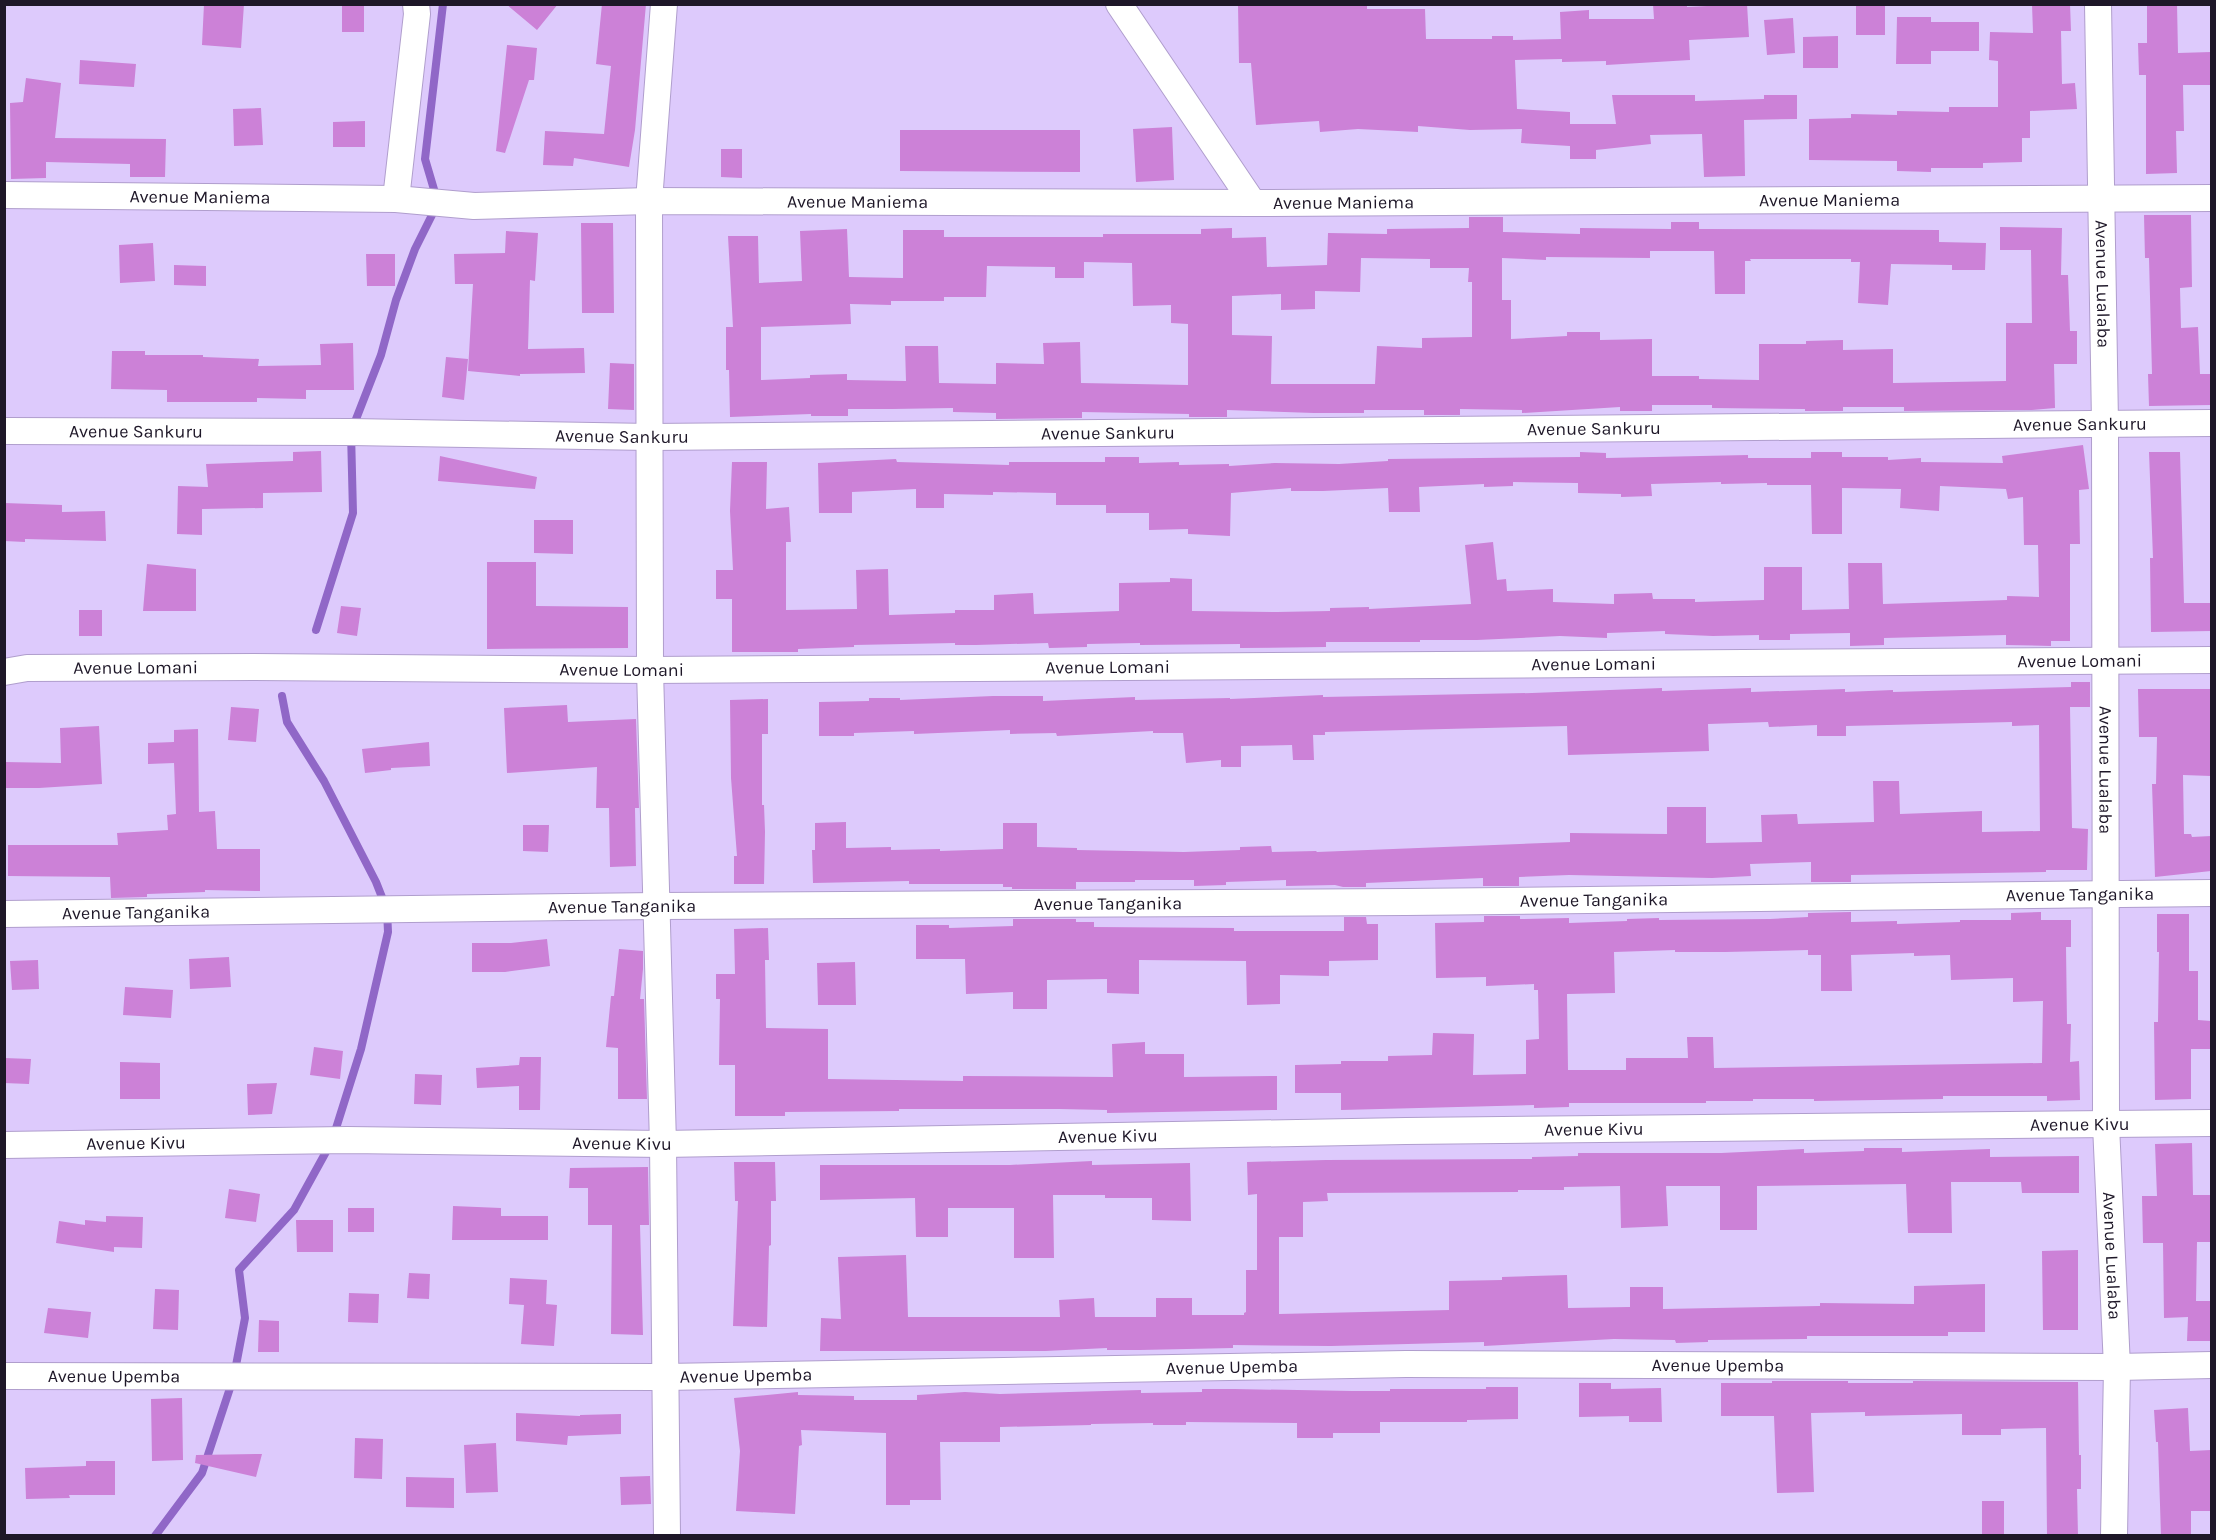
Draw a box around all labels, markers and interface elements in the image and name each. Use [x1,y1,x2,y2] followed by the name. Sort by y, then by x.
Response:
[129,185,271,209] street label: Avenue Maniema
[1759,189,1900,211] street label: Avenue Maniema
[787,190,928,213] street label: Avenue Maniema
[1273,191,1414,214] street label: Avenue Maniema
[2091,220,2115,348] street label: Avenue Lualaba
[2013,413,2147,436] street label: Avenue Sankuru
[1527,417,1661,440] street label: Avenue Sankuru
[69,420,203,443] street label: Avenue Sankuru
[1041,421,1175,444] street label: Avenue Sankuru
[555,424,689,448] street label: Avenue Sankuru
[2017,649,2142,672] street label: Avenue Lomani
[1531,653,1656,675] street label: Avenue Lomani
[73,656,198,679] street label: Avenue Lomani
[1045,656,1170,678] street label: Avenue Lomani
[559,658,684,681] street label: Avenue Lomani
[2094,706,2117,834] street label: Avenue Lualaba
[2006,883,2154,906] street label: Avenue Tanganika
[1520,888,1668,912] street label: Avenue Tanganika
[1034,892,1182,915] street label: Avenue Tanganika
[548,895,696,918] street label: Avenue Tanganika
[62,900,210,924] street label: Avenue Tanganika
[2030,1113,2130,1136] street label: Avenue Kivu
[1544,1118,1644,1141] street label: Avenue Kivu
[1058,1124,1158,1148] street label: Avenue Kivu
[86,1131,186,1155] street label: Avenue Kivu
[572,1132,672,1155] street label: Avenue Kivu
[2098,1191,2126,1320] street label: Avenue Lualaba
[1652,1354,1784,1377] street label: Avenue Upemba
[1165,1355,1298,1379] street label: Avenue Upemba
[680,1363,812,1388] street label: Avenue Upemba
[48,1365,180,1387] street label: Avenue Upemba

